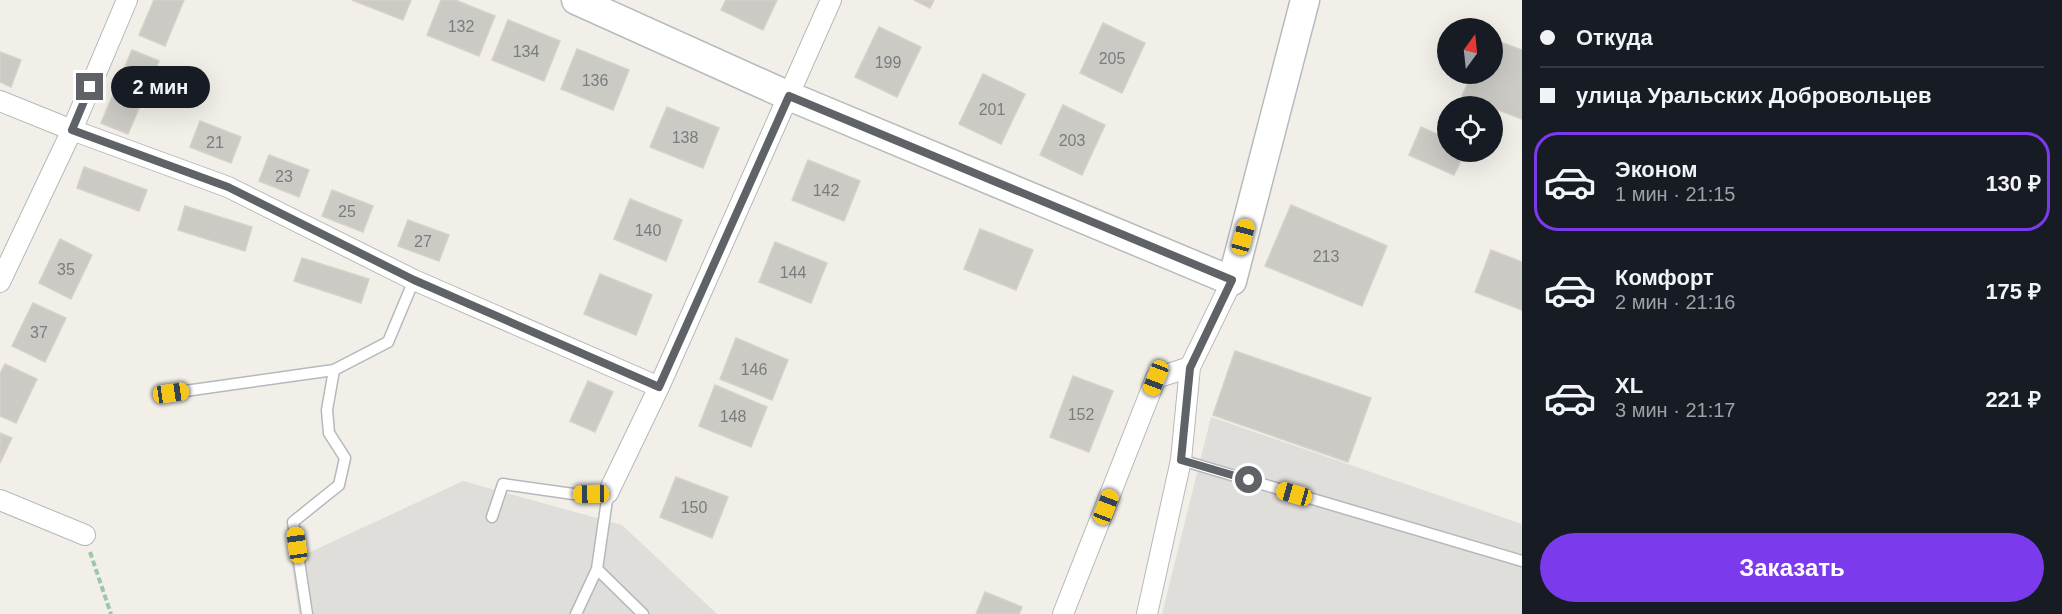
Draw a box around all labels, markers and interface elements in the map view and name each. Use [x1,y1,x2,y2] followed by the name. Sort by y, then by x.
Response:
[448,18,474,35] house number: 132
[1437,18,1503,84] north arrow
[1437,18,1503,162] map controls
[1576,25,1653,50] text: Откуда
[513,43,539,60] house number: 134
[1099,50,1125,67] house number: 205
[875,54,901,71] house number: 199
[111,66,210,108] callout: 2 мин
[582,72,608,89] house number: 136
[76,73,103,100] route end
[133,76,188,98] text: 2 мин
[1576,83,1931,108] text: улица Уральских Добровольцев
[1437,96,1503,162] button: locate
[979,101,1005,118] house number: 201
[672,129,698,146] house number: 138
[1059,132,1085,149] house number: 203
[206,134,224,151] house number: 21
[1543,155,1597,209] icon: car
[1615,157,1698,182] text: Эконом
[275,168,293,185] house number: 23
[1985,171,2041,196] text: 130 ₽
[813,182,839,199] house number: 142
[1615,183,1735,205] text: 1 мин · 21:15
[338,203,356,220] house number: 25
[1230,217,1256,257] car
[635,222,661,239] house number: 140
[414,233,432,250] house number: 27
[1313,248,1339,265] house number: 213
[57,261,75,278] house number: 35
[1543,263,1597,317] icon: car
[780,264,806,281] house number: 144
[1615,265,1714,290] text: Комфорт
[1985,279,2041,304] text: 175 ₽
[1615,291,1735,313] text: 2 мин · 21:16
[30,324,48,341] house number: 37
[1141,358,1171,398] car
[741,361,767,378] house number: 146
[1543,371,1597,425] icon: car
[1615,373,1643,398] text: XL
[152,382,190,404] car
[1985,387,2041,412] text: 221 ₽
[1615,399,1735,421] text: 3 мин · 21:17
[1068,406,1094,423] house number: 152
[720,408,746,425] house number: 148
[1235,466,1262,493] route start
[1274,480,1314,508] car
[573,485,609,503] car
[1091,487,1121,527] car
[681,499,707,516] house number: 150
[286,526,308,564] car
[1540,533,2044,602] button: Заказать

